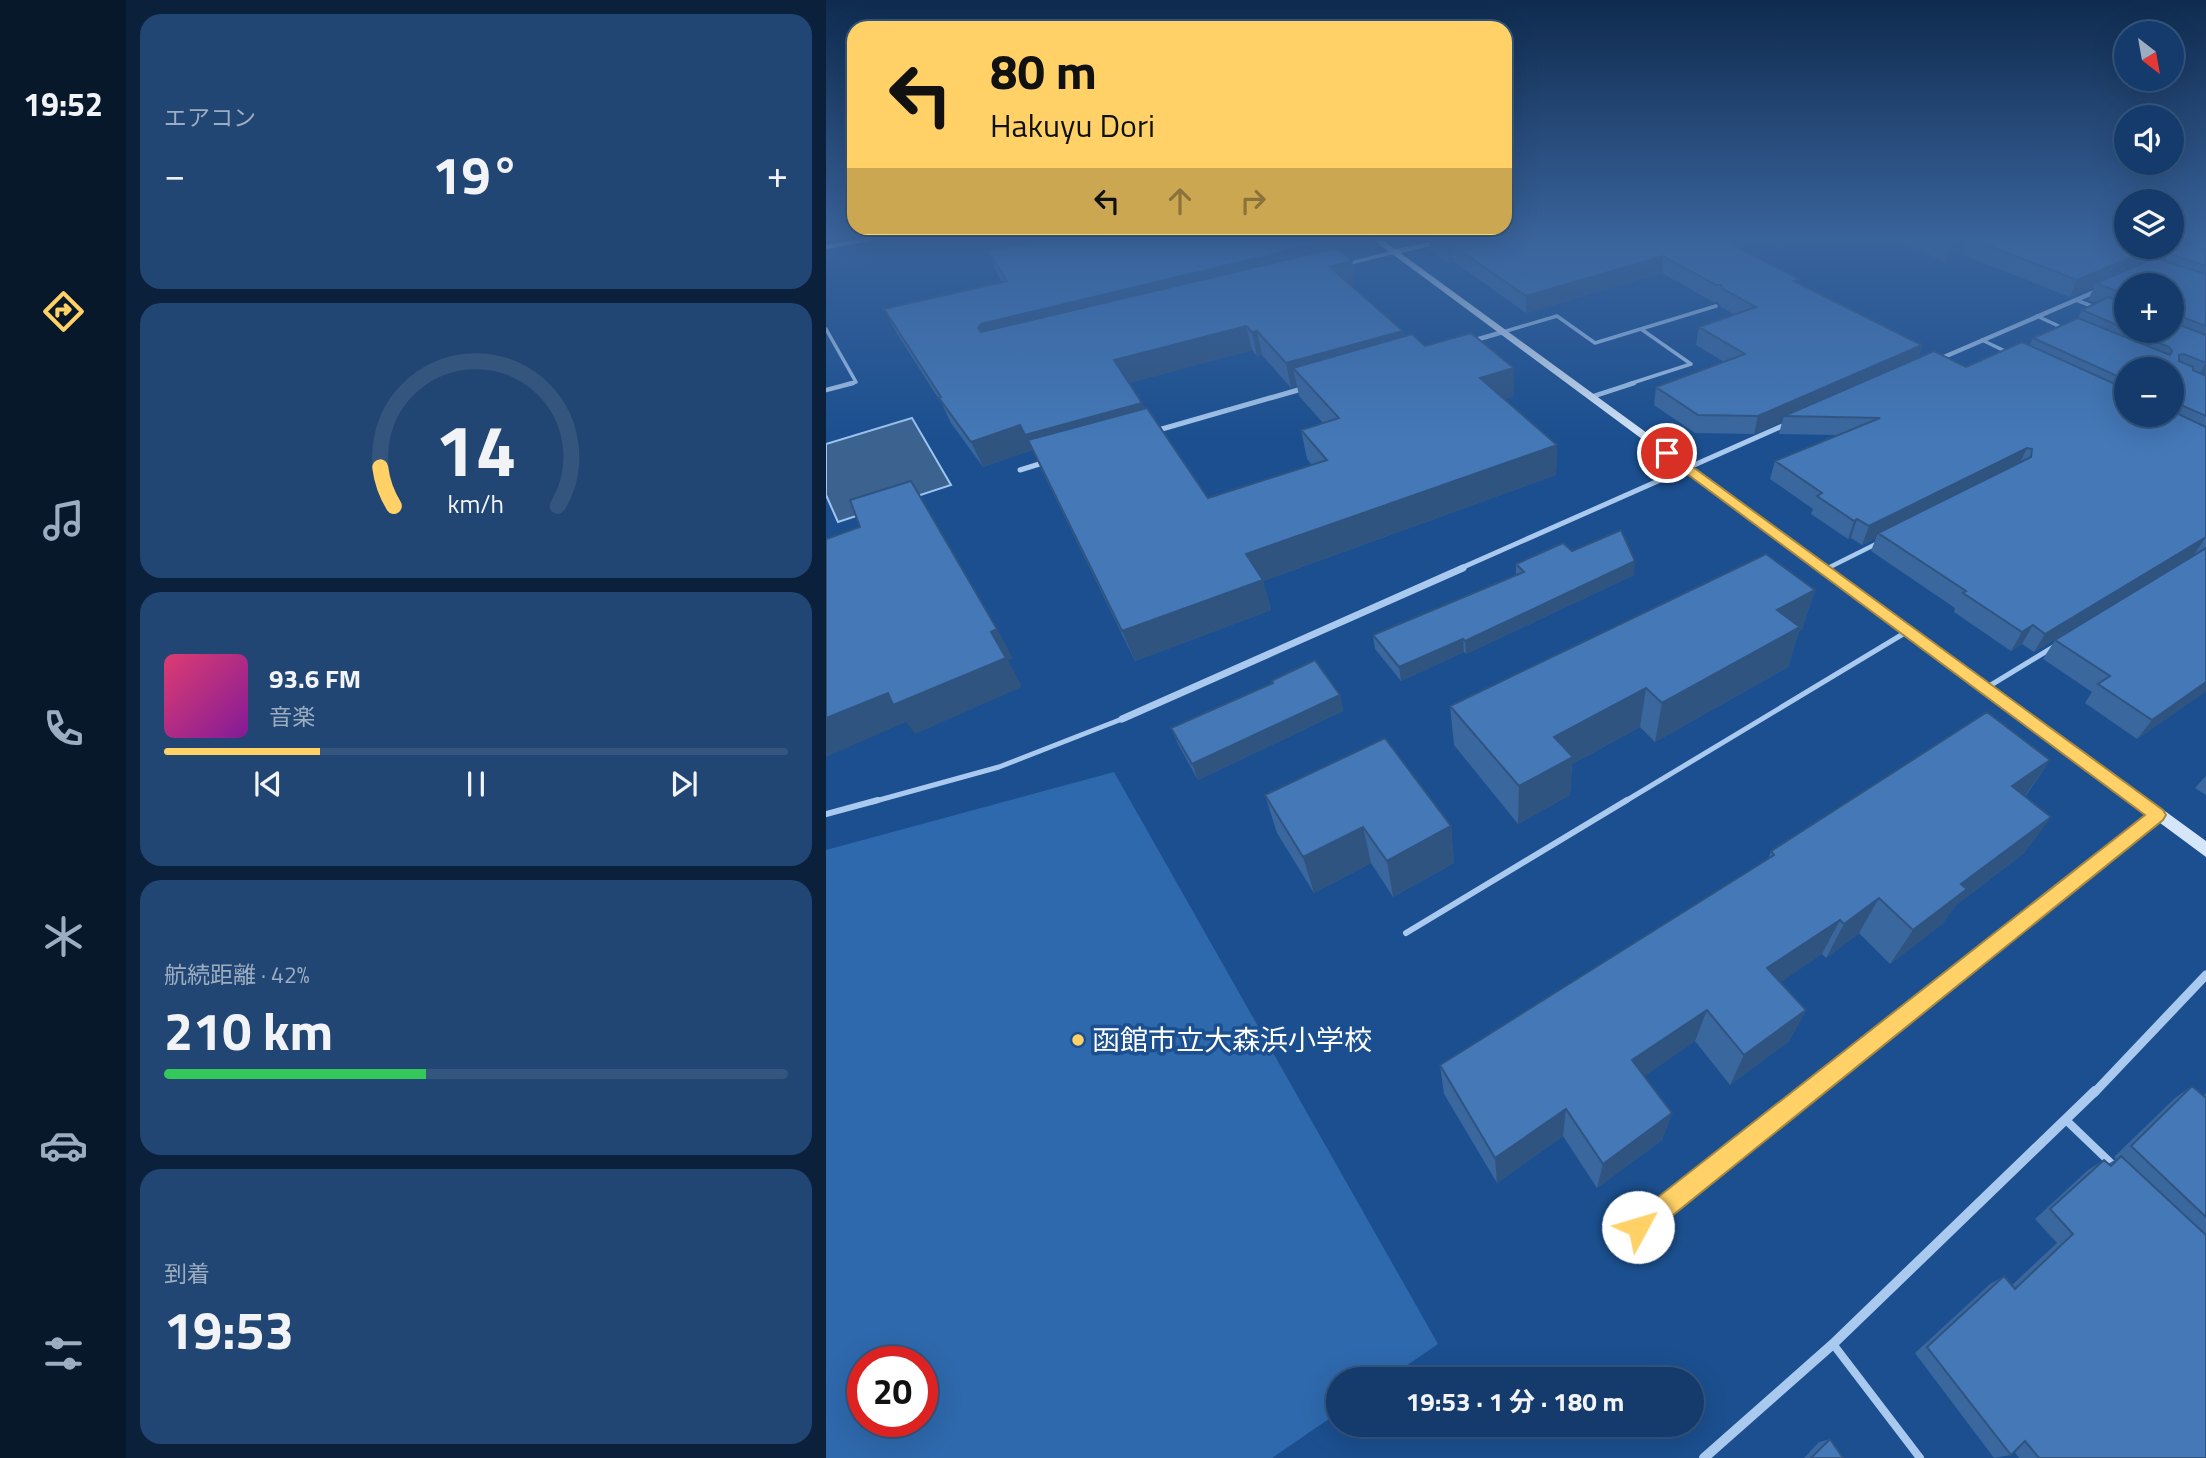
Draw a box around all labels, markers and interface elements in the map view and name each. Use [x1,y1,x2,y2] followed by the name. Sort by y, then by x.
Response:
[2114,21,2184,91] north arrow
[2114,21,2184,427] map controls
[990,33,1097,108] text: 80 m
[875,49,966,140] icon: left
[23,80,103,128] text: 19:52
[164,100,256,135] text: エアコン
[990,101,1155,149] text: Hakuyu Dori
[2114,105,2184,175] button: sound
[432,135,520,214] text: 19°
[164,145,185,203] text: −
[767,145,788,203] text: +
[1088,182,1126,220] icon: left
[1161,182,1199,220] icon: ahead
[1234,182,1272,220] icon: right
[2114,189,2184,259] button: layers
[2114,273,2184,343] button: +
[39,287,88,336] icon: directions
[2114,357,2184,427] button: −
[435,395,517,505] text: 14
[1637,423,1697,483] pin
[1648,434,1686,472] icon: arrive
[448,485,504,523] text: km/h
[39,496,88,545] icon: music
[269,659,361,698] text: 93.6 FM
[269,699,315,734] text: 音楽
[39,704,88,753] icon: phone
[249,765,287,803] icon: previous
[457,765,495,803] icon: pause
[665,765,703,803] icon: next
[39,912,88,961] icon: climate
[164,957,310,992] text: 航続距離 · 42%
[164,991,333,1070] text: 210 km
[1092,1018,1372,1061] place label: 函館市立大森浜小学校
[1070,1032,1086,1048] marker: 函館市立大森浜小学校
[39,1121,88,1170] icon: car
[1601,1190,1675,1264] position arrow
[164,1256,210,1291] text: 到着
[164,1290,294,1369] text: 19:53
[39,1329,88,1378] icon: filters
[847,1346,938,1437] speed limit sign: 20
[1406,1382,1624,1421] text: 19:53 · 1 分 · 180 m

